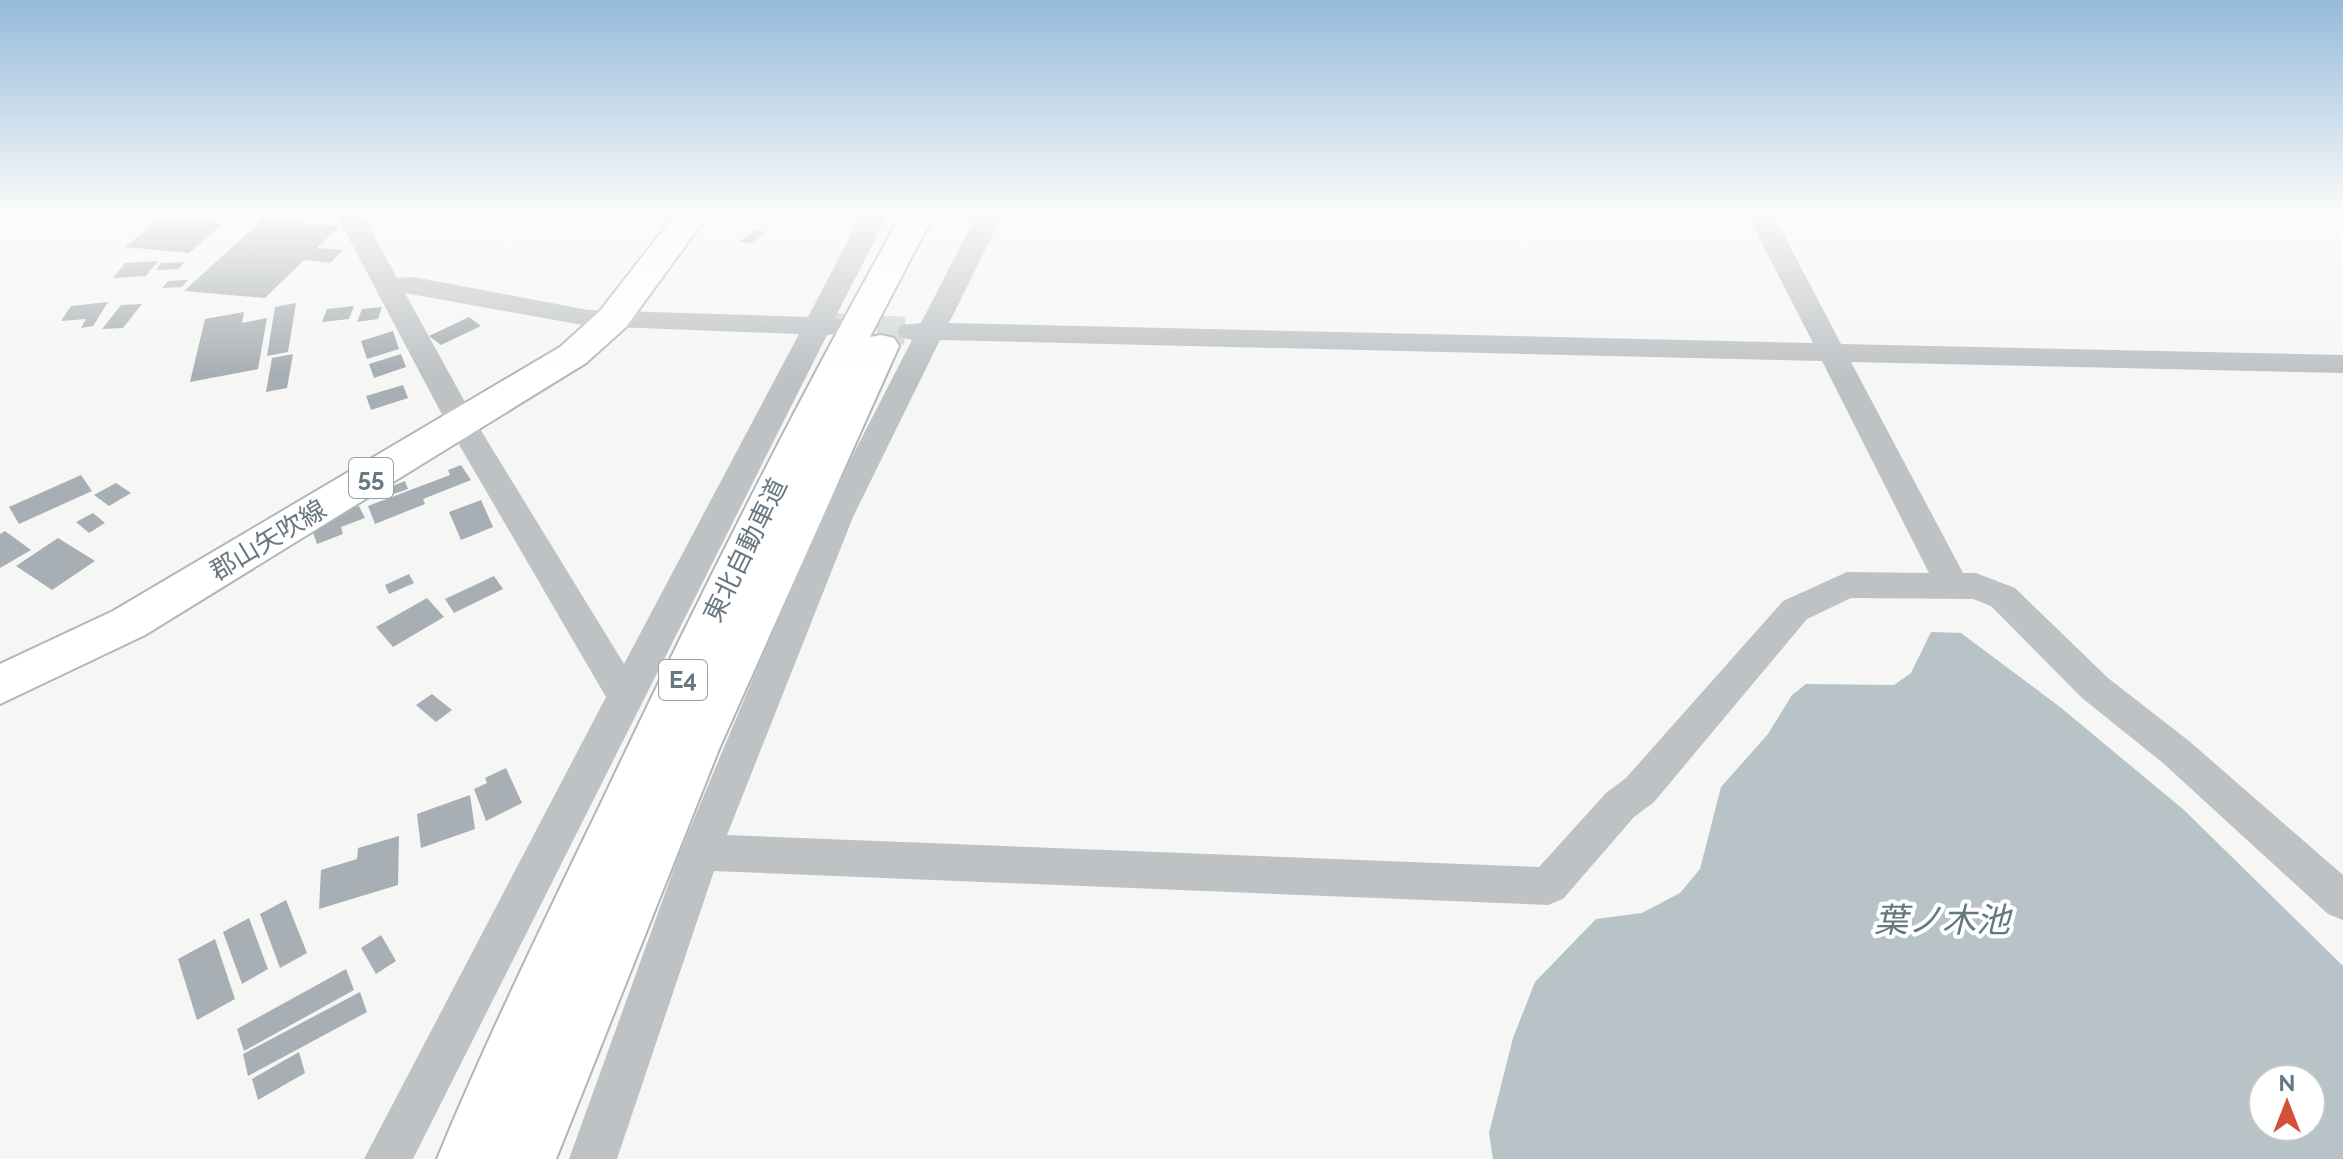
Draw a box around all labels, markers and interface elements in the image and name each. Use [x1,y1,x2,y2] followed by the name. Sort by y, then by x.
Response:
[349,458,393,498] road number: 55
[697,473,793,627] street label: 東北自動車道
[205,494,331,586] street label: 郡山矢吹線
[659,660,707,700] road number: E4
[1874,900,2013,940] water label: 葉ノ木池
[2247,1063,2327,1143] north arrow
[2279,1070,2295,1096] text: N

